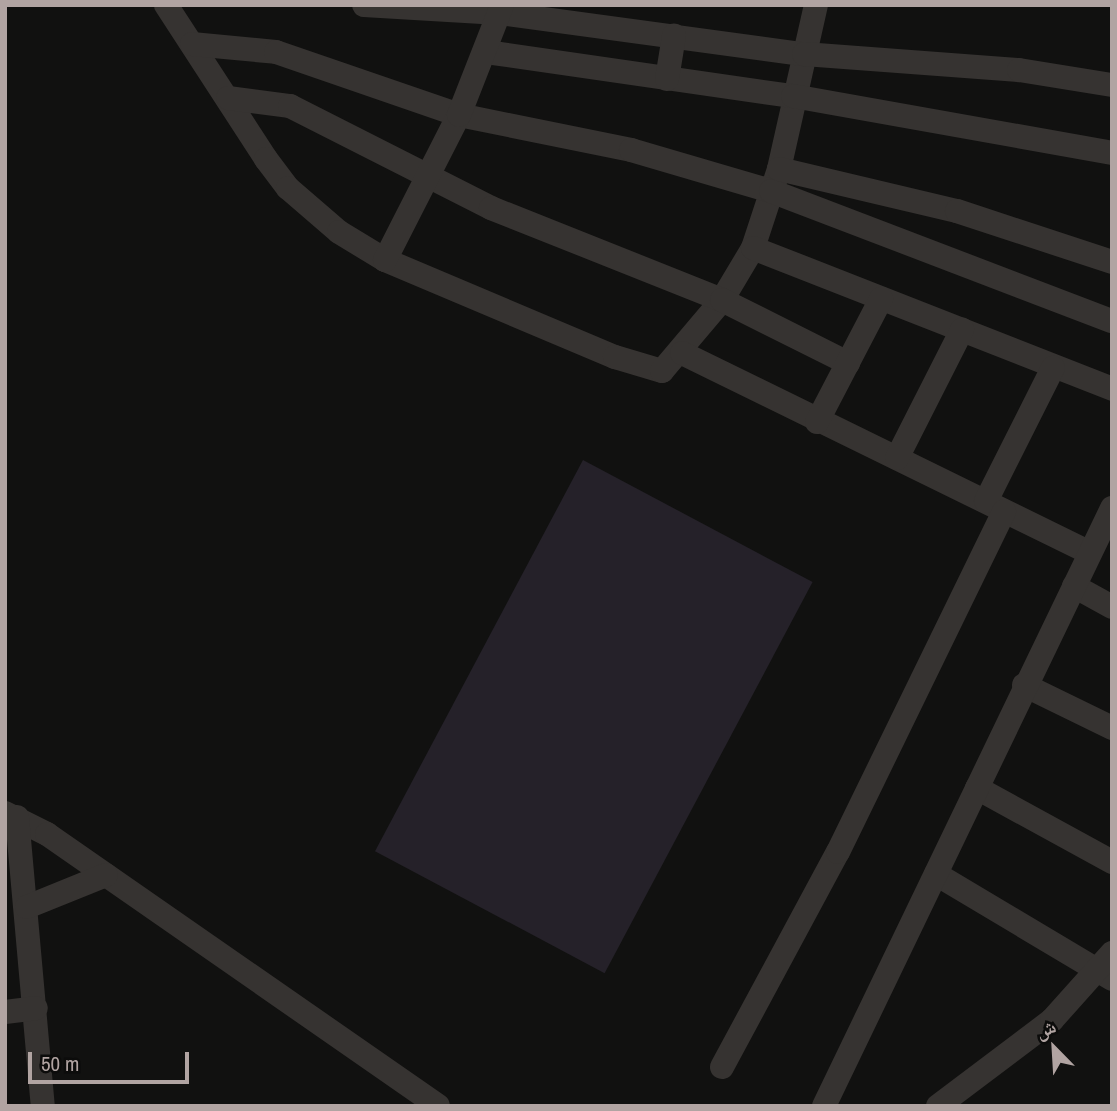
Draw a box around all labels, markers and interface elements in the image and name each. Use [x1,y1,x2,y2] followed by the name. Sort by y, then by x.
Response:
[1019,1013,1089,1083] north arrow
[1031,1013,1060,1045] text: ش
[32,1038,192,1082] scale bar
[41,1049,79,1078] text: 50 m

